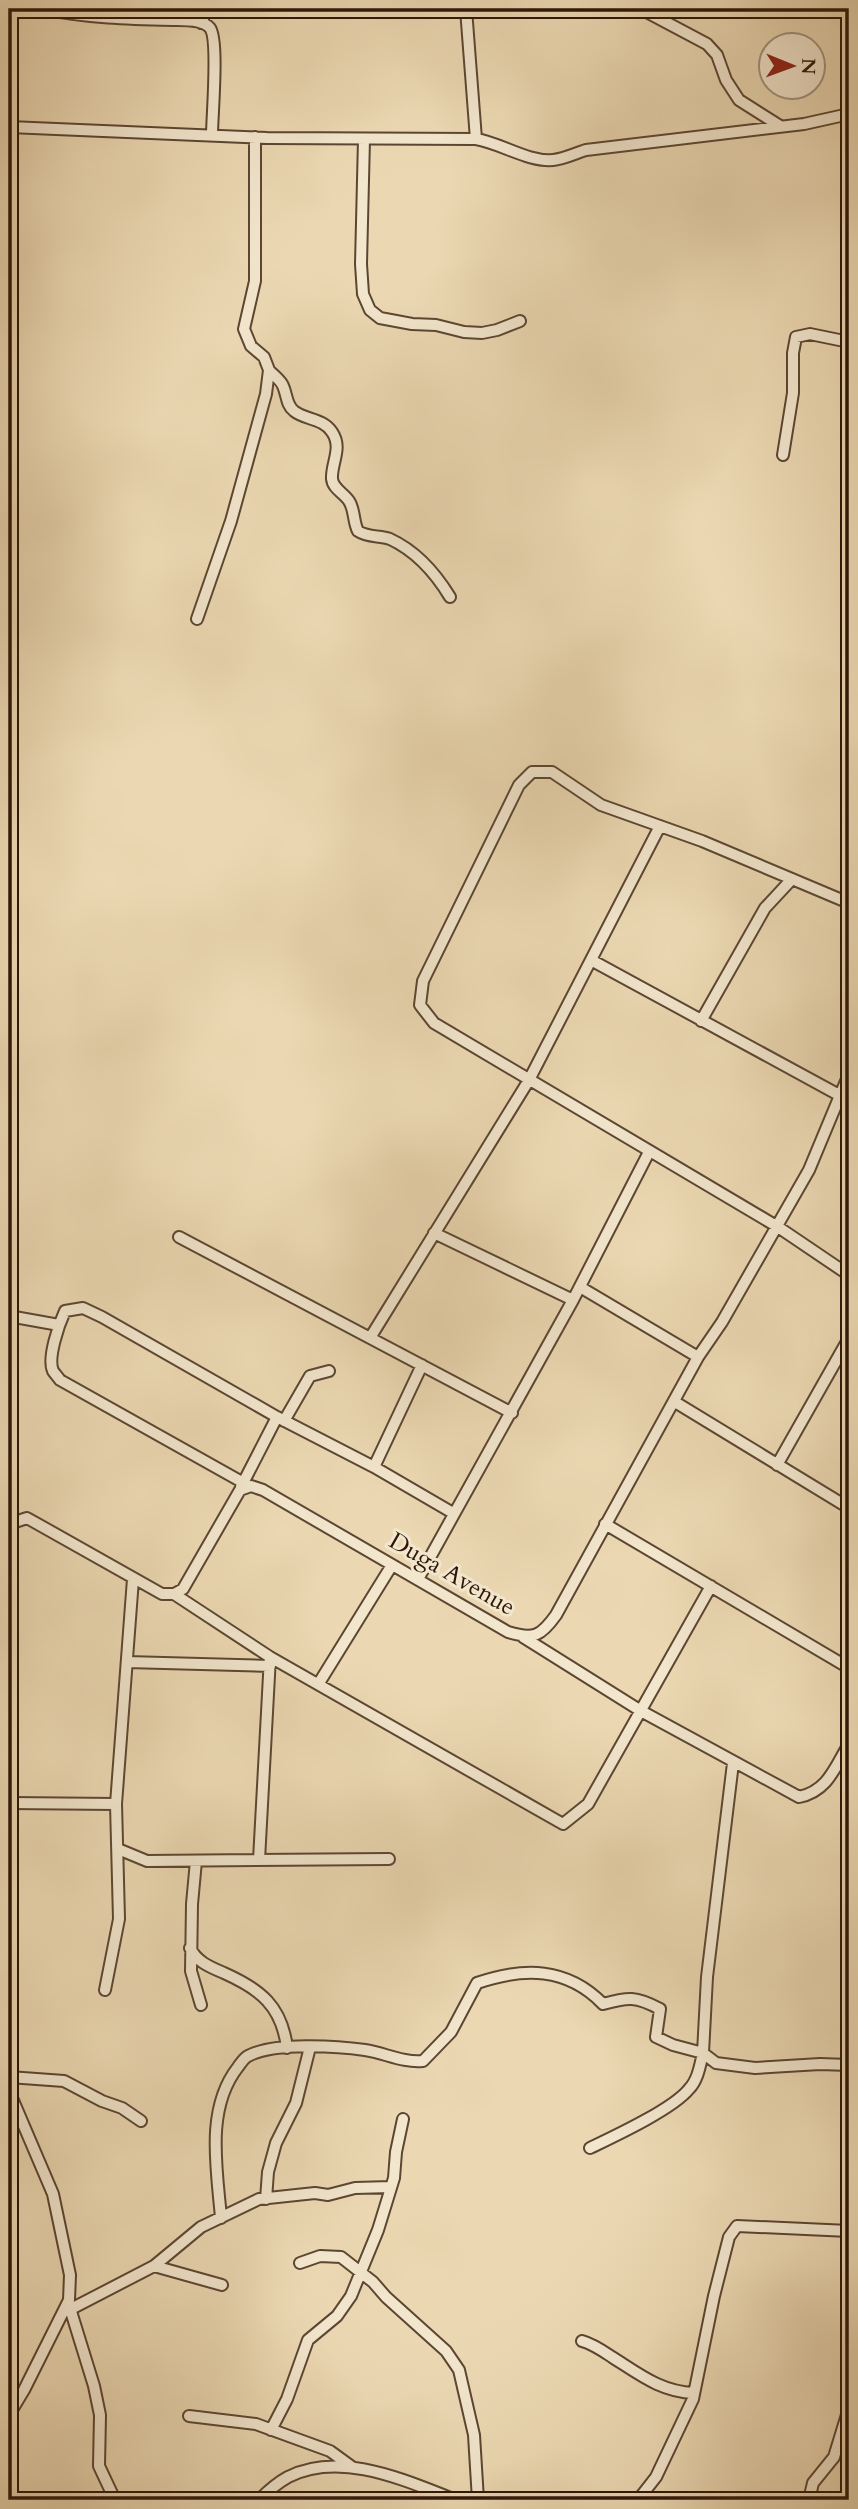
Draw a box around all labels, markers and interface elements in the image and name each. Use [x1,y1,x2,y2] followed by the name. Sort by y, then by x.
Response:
[756,32,826,102] north arrow
[795,58,821,75] text: N
[383,1525,521,1623] street label: Duga Avenue

